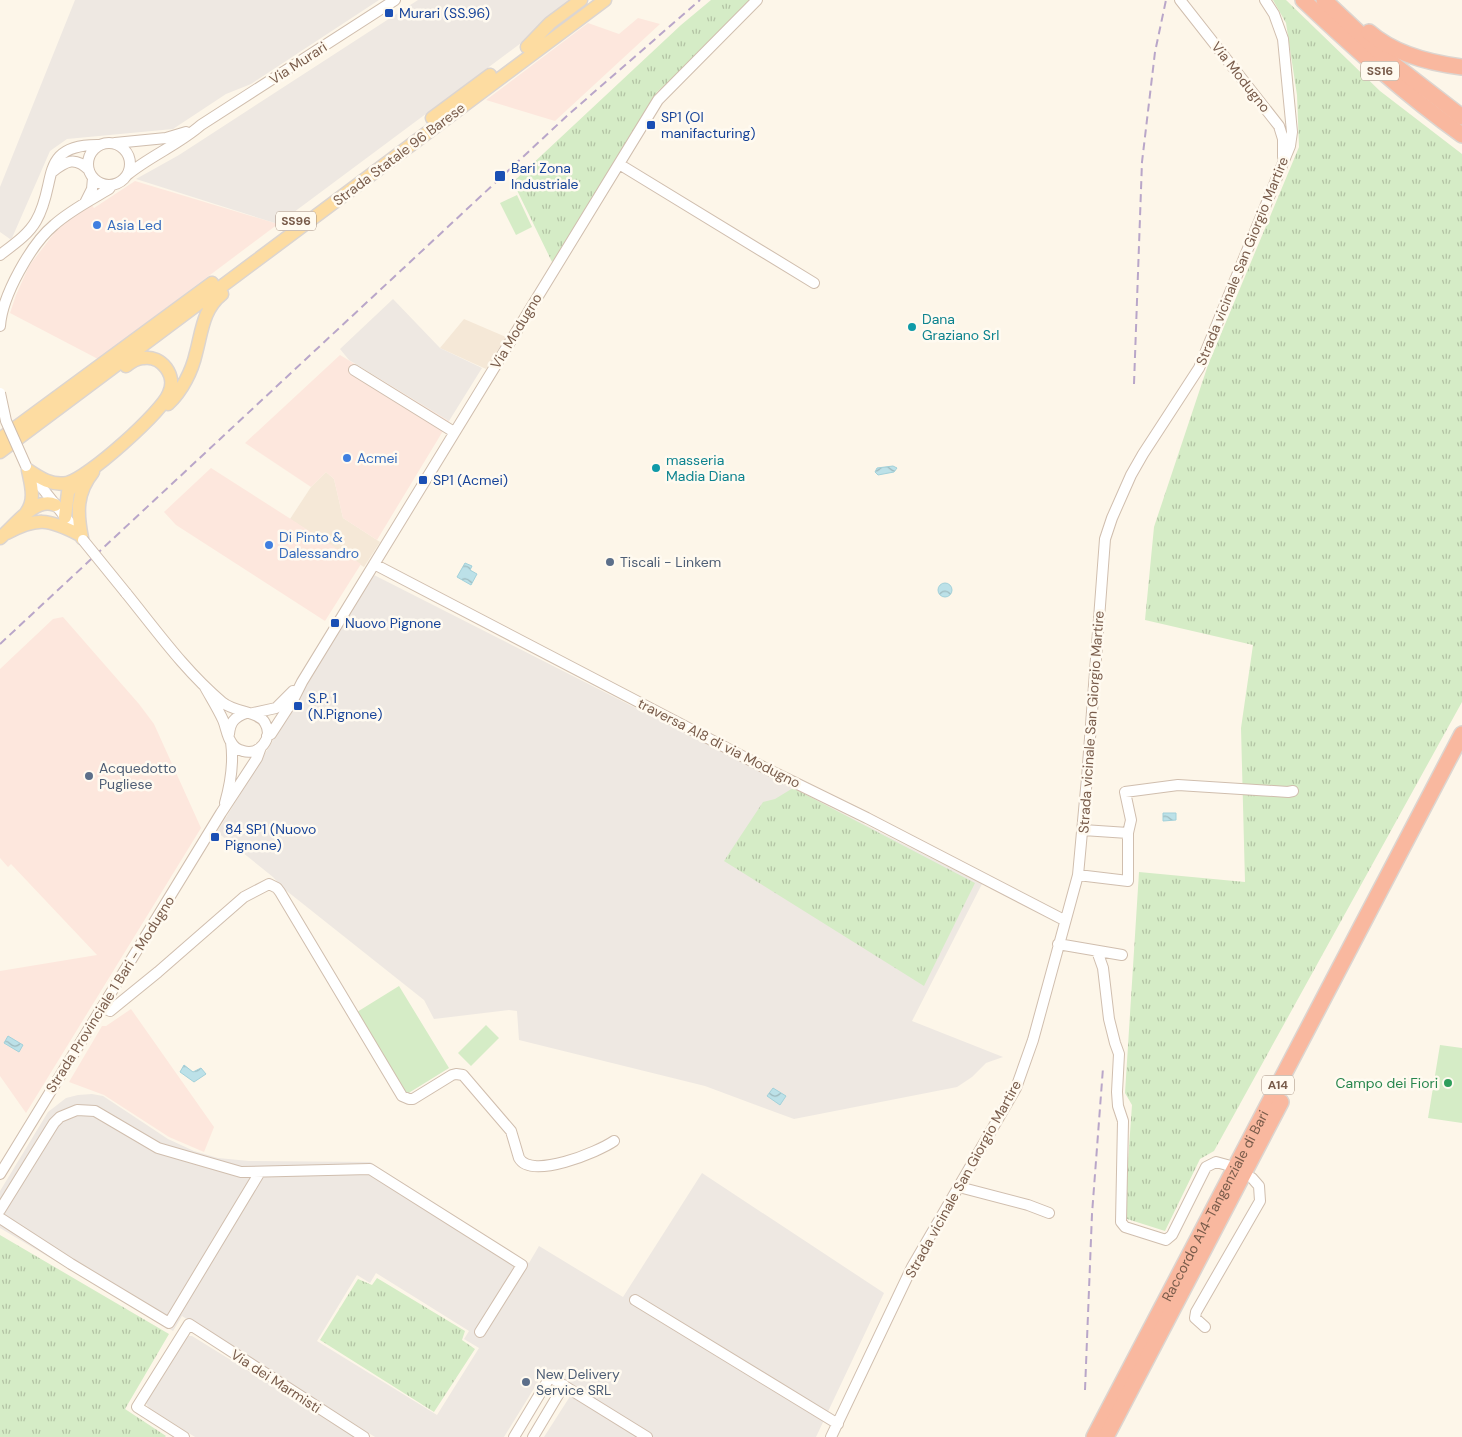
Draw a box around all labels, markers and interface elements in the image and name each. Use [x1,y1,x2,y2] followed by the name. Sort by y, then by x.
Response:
[399,4,490,22] place label: Murari (SS.96)
[383,7,395,19] marker: Murari (SS.96)
[266,38,330,88] street label: Via Murari
[1208,38,1274,116] street label: Via Modugno
[1361,61,1399,80] road number: SS16
[329,98,469,210] street label: Strada Statale 96 Barese
[661,108,756,142] place label: SP1 (OI manifacturing)
[645,119,657,131] marker: SP1 (OI manifacturing)
[1192,154,1292,368] street label: Strada vicinale San Giorgio Martire
[511,159,579,193] place label: Bari Zona Industriale
[493,169,507,183] marker: Bari Zona Industriale
[276,212,316,230] road number: SS96
[107,216,162,234] place label: Asia Led
[91,219,103,231] marker: Asia Led
[486,290,546,372] street label: Via Modugno
[922,310,999,344] place label: Dana Graziano Srl
[906,321,918,333] marker: Dana Graziano Srl
[357,449,398,467] place label: Acmei
[666,451,745,485] place label: masseria Madia Diana
[341,452,353,464] marker: Acmei
[650,462,662,474] marker: masseria Madia Diana
[433,471,508,489] place label: SP1 (Acmei)
[417,474,429,486] marker: SP1 (Acmei)
[279,528,359,562] place label: Di Pinto & Dalessandro
[263,539,275,551] marker: Di Pinto & Dalessandro
[620,553,721,571] place label: Tiscali - Linkem
[604,556,616,568] marker: Tiscali - Linkem
[1074,610,1108,834] street label: Strada vicinale San Giorgio Martire
[345,614,441,632] place label: Nuovo Pignone
[329,617,341,629] marker: Nuovo Pignone
[308,689,383,723] place label: S.P. 1 (N.Pignone)
[635,694,803,792] street label: traversa AI8 di via Modugno
[292,700,304,712] marker: S.P. 1 (N.Pignone)
[99,759,177,793] place label: Acquedotto Pugliese
[83,770,95,782] marker: Acquedotto Pugliese
[225,820,316,854] place label: 84 SP1 (Nuovo Pignone)
[209,831,221,843] marker: 84 SP1 (Nuovo Pignone)
[42,892,178,1096] street label: Strada Provinciale 1 Bari - Modugno
[1336,1074,1438,1092] place label: Campo dei Fiori
[1262,1076,1294,1094] road number: A14
[901,1077,1025,1281] street label: Strada vicinale San Giorgio Martire
[1442,1077,1454,1089] marker: Campo dei Fiori
[1158,1107,1272,1304] street label: Raccordo A14-Tangenziale di Bari
[228,1345,324,1417] street label: Via dei Marmisti
[536,1365,620,1399] place label: New Delivery Service SRL
[520,1376,532,1388] marker: New Delivery Service SRL

